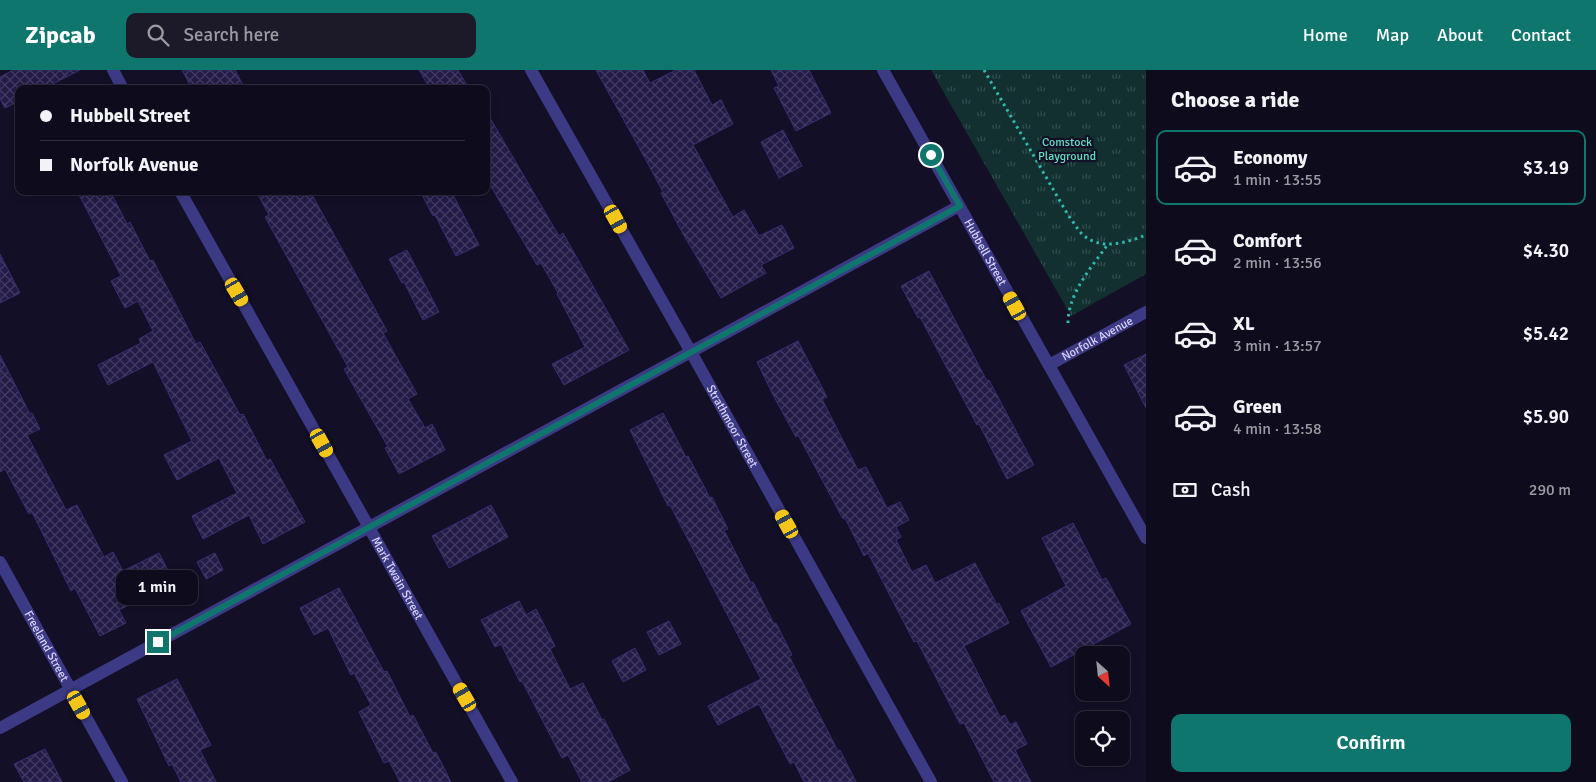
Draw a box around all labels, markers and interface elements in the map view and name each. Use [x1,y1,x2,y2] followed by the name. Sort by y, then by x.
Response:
[126,13,476,58] search box
[25,20,96,50] text: Zipcab
[144,21,172,49] icon: search
[184,23,279,47] text: Search here
[1303,24,1348,46] text: Home
[1376,24,1409,46] text: Map
[1437,24,1483,46] text: About
[1511,24,1571,46] text: Contact
[1171,86,1299,113] text: Choose a ride
[70,104,190,128] text: Hubbell Street
[1038,135,1096,164] park label: Comstock Playground
[920,144,942,166] route start
[1173,145,1218,190] icon: car
[1233,146,1307,170] text: Economy
[70,153,199,177] text: Norfolk Avenue
[1523,156,1569,180] text: $3.19
[1233,170,1322,190] text: 1 min · 13:55
[602,202,629,236] car
[961,216,1010,288] street label: Hubbell Street
[1173,228,1218,273] icon: car
[1233,229,1302,253] text: Comfort
[1523,239,1569,263] text: $4.30
[1233,253,1322,273] text: 2 min · 13:56
[223,275,250,309] car
[1001,289,1028,323] car
[1173,311,1218,356] icon: car
[1233,312,1255,336] text: XL
[1059,313,1136,364] street label: Norfolk Avenue
[1523,322,1569,346] text: $5.42
[1233,336,1322,356] text: 3 min · 13:57
[703,382,761,470] street label: Strathmoor Street
[1173,394,1218,439] icon: car
[1233,395,1282,419] text: Green
[1523,405,1569,429] text: $5.90
[1233,419,1322,439] text: 4 min · 13:58
[308,426,335,460] car
[1171,476,1199,504] icon: cash
[1211,478,1251,502] text: Cash
[1529,480,1571,500] text: 290 m
[773,507,800,541] car
[368,534,427,622] street label: Mark Twain Street
[117,570,199,604] callout: 1 min
[138,577,176,597] text: 1 min
[21,608,72,684] street label: Freeland Street
[147,631,169,653] route end
[1075,646,1130,701] north arrow
[1075,646,1130,766] map controls
[451,680,478,714] car
[65,688,92,722] car
[1075,711,1130,766] button: locate
[1171,714,1571,772] button: Confirm

